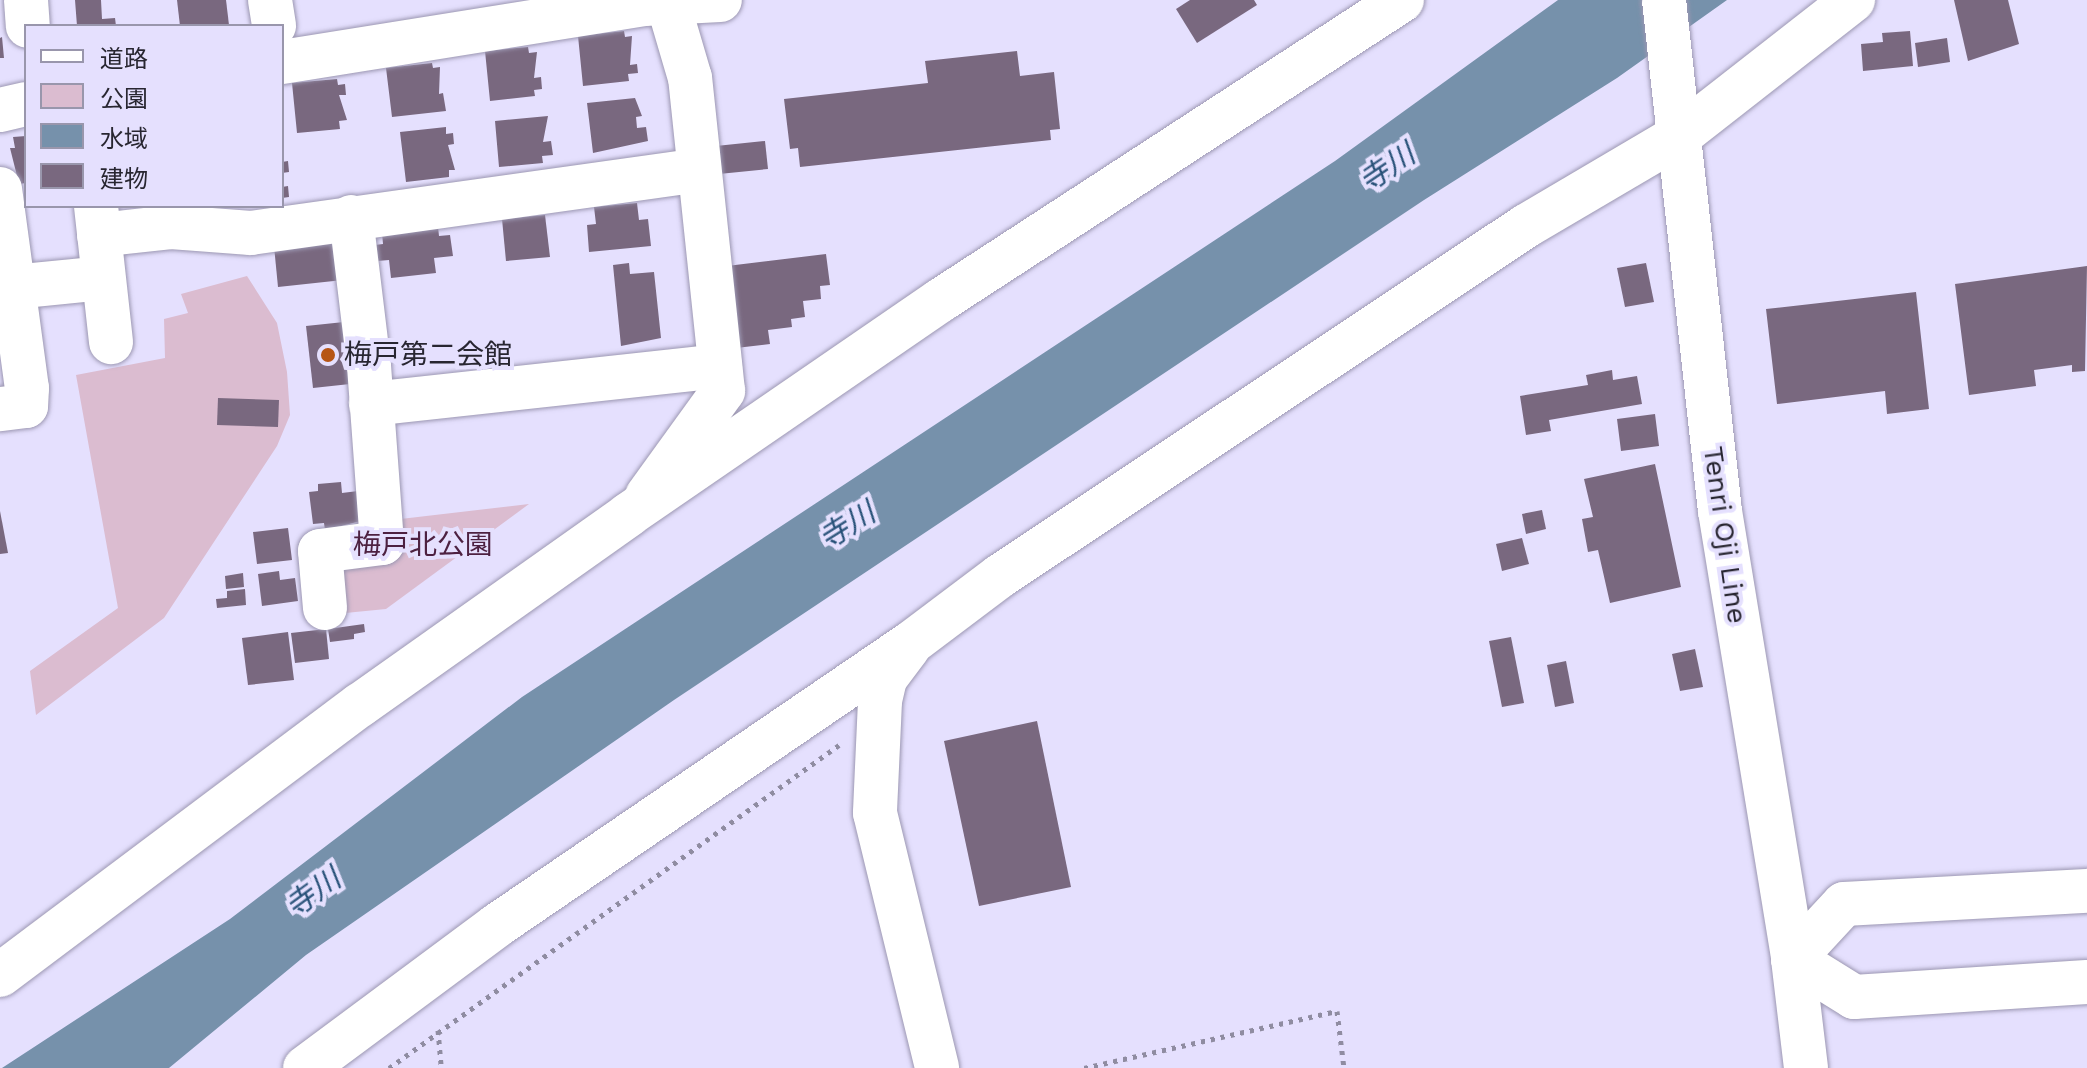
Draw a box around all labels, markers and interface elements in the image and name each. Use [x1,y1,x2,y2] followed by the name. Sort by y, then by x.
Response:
[24,24,284,208] legend
[100,45,148,73] text: 道路
[100,85,148,113] text: 公園
[100,125,148,153] text: 水域
[1352,136,1422,200] water label: 寺川
[100,165,148,193] text: 建物
[344,338,512,372] place label: 梅戸第二会館
[319,346,337,364] marker: 梅戸第二会館
[1696,444,1754,626] street label: Tenri Oji Line
[812,495,882,557] water label: 寺川
[353,528,493,562] park label: 梅戸北公園
[278,861,348,925] water label: 寺川

